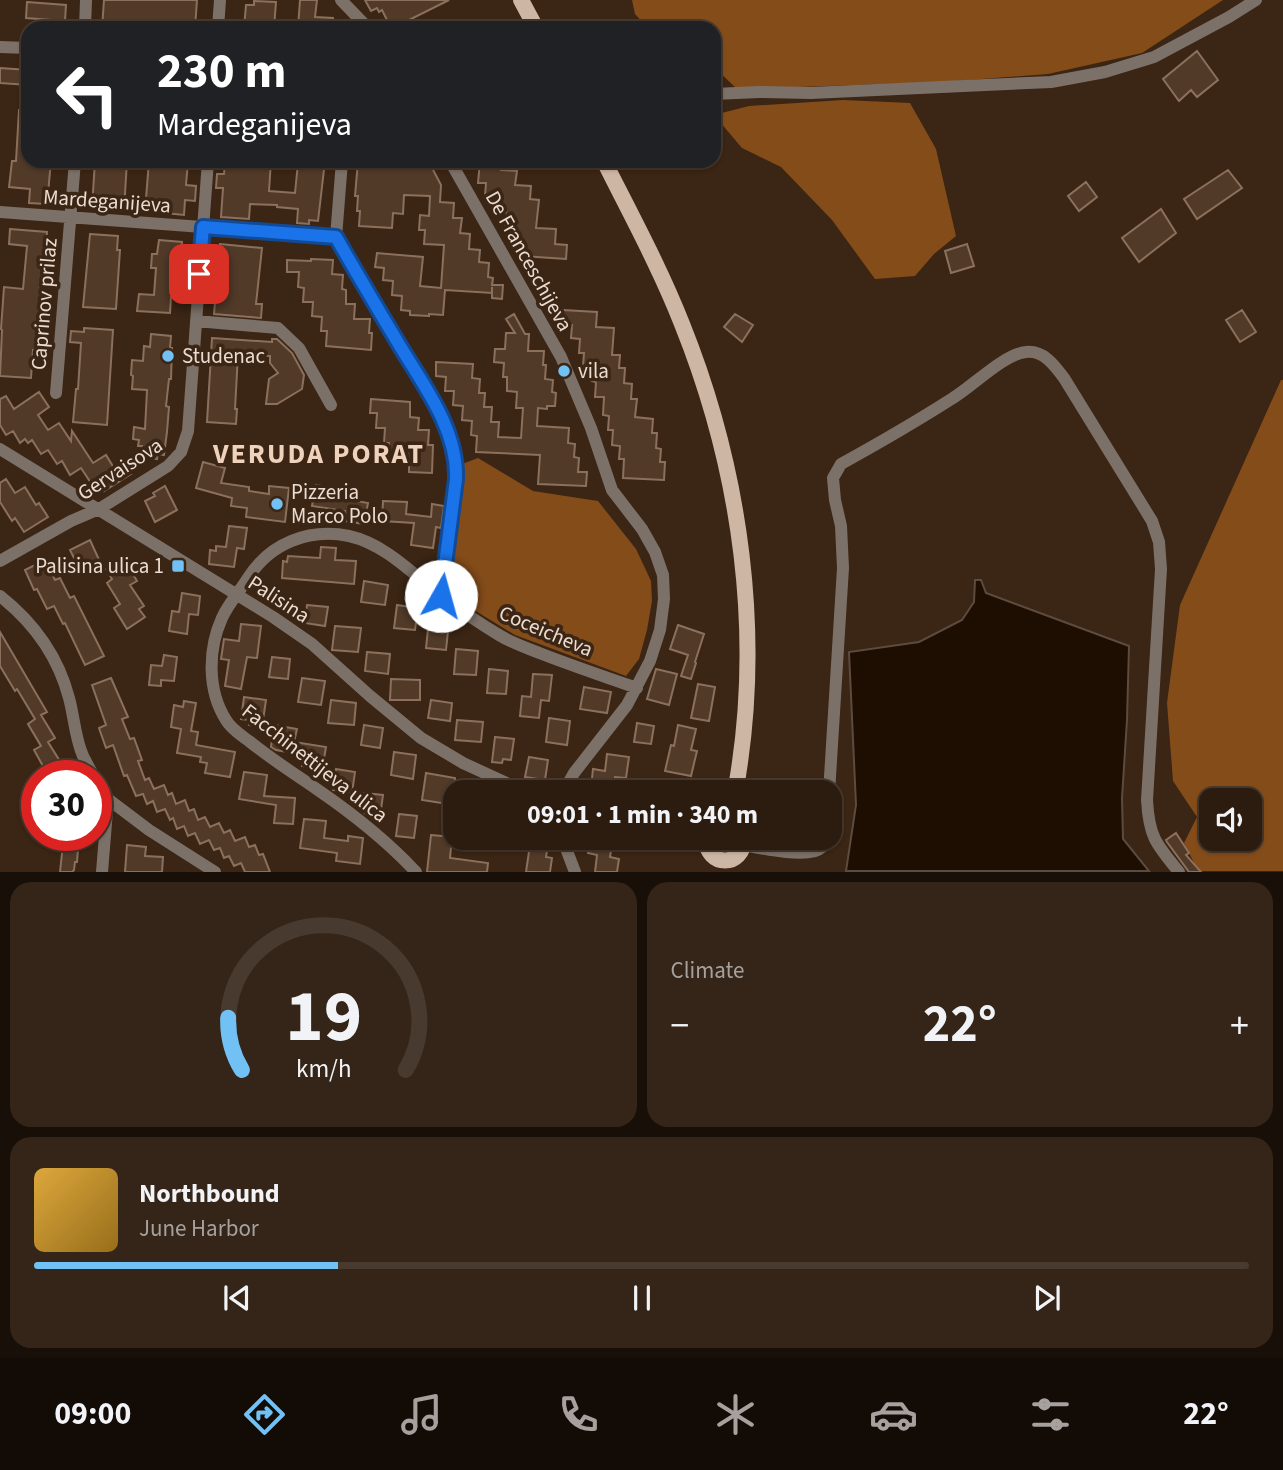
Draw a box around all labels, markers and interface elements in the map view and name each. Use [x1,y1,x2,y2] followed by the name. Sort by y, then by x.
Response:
[157,37,286,107] text: 230 m
[42,49,133,140] icon: left
[157,102,352,148] text: Mardeganijeva
[42,182,172,220] street label: Mardeganijeva
[478,185,580,337] street label: De Franceschijeva
[23,237,65,371] street label: Caprinov prilaz
[169,244,229,304] pin
[180,255,218,293] icon: arrive
[182,341,265,371] place label: Studenac
[160,348,176,364] marker: Studenac
[578,356,609,386] place label: vila
[556,363,572,379] marker: vila
[71,430,169,508] street label: Gervaisova
[212,434,425,474] district label: VERUDA PORAT
[291,477,388,531] place label: Pizzeria Marco Polo
[269,496,285,512] marker: Pizzeria Marco Polo
[35,551,164,581] place label: Palisina ulica 1
[170,558,186,574] marker: Palisina ulica 1
[404,559,478,633] position arrow
[242,568,316,630] street label: Palisina
[494,598,598,664] street label: Coceicheva
[236,696,394,830] street label: Facchinettijeva ulica
[21,760,112,851] speed limit sign: 30
[1199,788,1262,851] map controls
[1199,788,1262,851] button: sound
[527,796,758,833] text: 09:01 · 1 min · 340 m
[671,954,744,987] text: Climate
[285,966,362,1070] text: 19
[923,988,997,1062] text: 22°
[671,999,689,1053] text: −
[1230,999,1249,1053] text: +
[296,1051,351,1087] text: km/h
[139,1175,280,1212] text: Northbound
[139,1212,259,1245] text: June Harbor
[218,1279,256,1317] icon: previous
[623,1279,661,1317] icon: pause
[1028,1279,1066,1317] icon: next
[240,1390,289,1439] icon: directions
[397,1390,446,1439] icon: music
[554,1390,603,1439] icon: phone
[711,1390,760,1439] icon: climate
[869,1390,918,1439] icon: car
[1026,1390,1075,1439] icon: filters
[54,1391,131,1437] text: 09:00
[1183,1391,1229,1437] text: 22°

